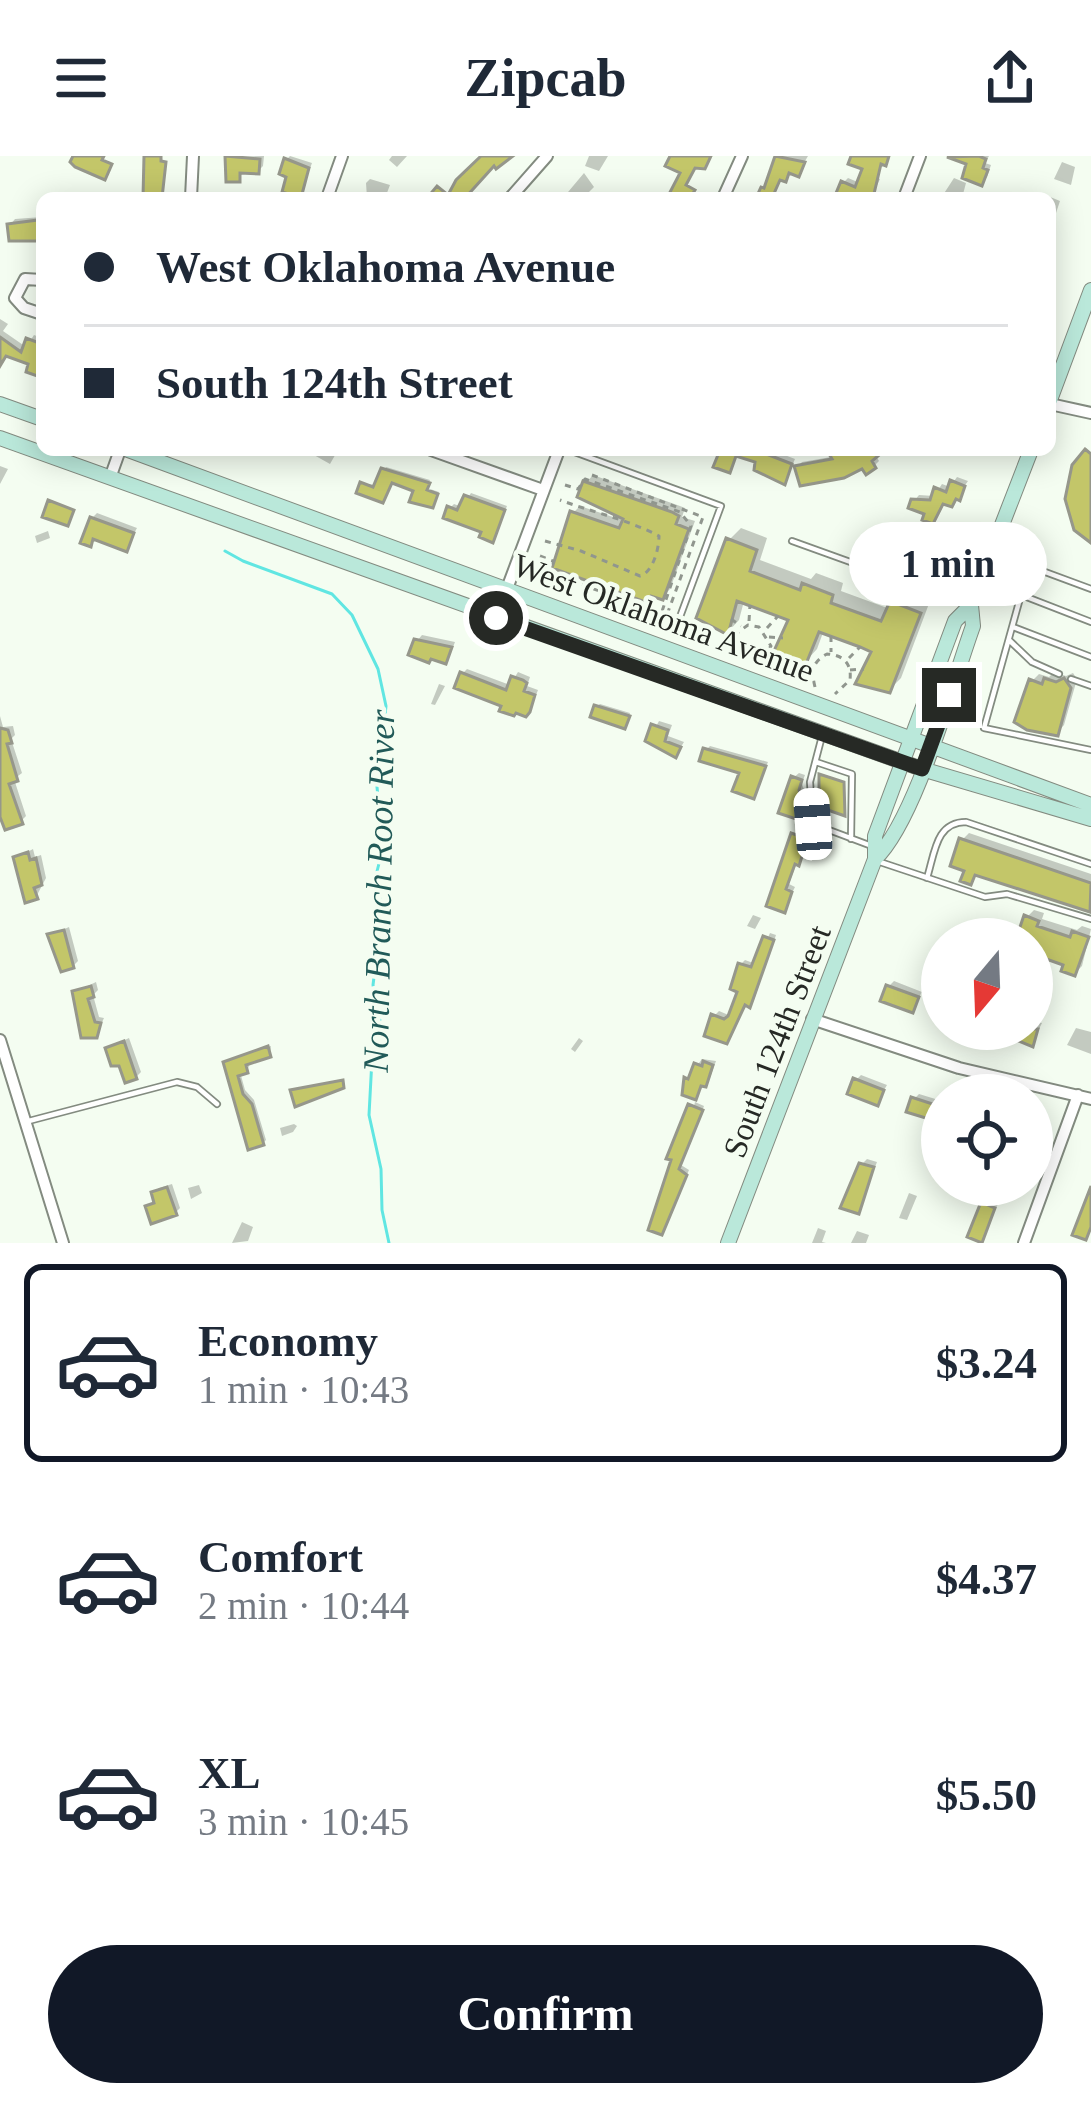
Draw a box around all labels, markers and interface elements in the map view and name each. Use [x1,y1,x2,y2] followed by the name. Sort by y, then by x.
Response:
[48,45,114,111] icon: menu
[977,45,1043,111] icon: share
[464,48,627,108] text: Zipcab
[156,242,615,292] text: West Oklahoma Avenue
[156,358,513,408] text: South 124th Street
[850,521,1048,605] callout: 1 min
[901,542,995,585] text: 1 min
[508,547,819,689] street label: West Oklahoma Avenue
[469,591,523,645] route start
[922,668,976,722] route end
[356,708,402,1074] water label: North Branch Root River
[793,787,833,861] car
[921,918,1053,1050] north arrow
[921,918,1053,1206] map controls
[716,920,838,1162] street label: South 124th Street
[921,1074,1053,1206] button: locate
[54,1309,162,1417] icon: car
[198,1316,378,1366] text: Economy
[936,1338,1037,1388] text: $3.24
[198,1368,409,1411] text: 1 min · 10:43
[54,1525,162,1633] icon: car
[198,1532,363,1582] text: Comfort
[936,1554,1037,1604] text: $4.37
[198,1584,409,1627] text: 2 min · 10:44
[54,1741,162,1849] icon: car
[198,1748,261,1798] text: XL
[936,1770,1037,1820] text: $5.50
[198,1800,409,1843] text: 3 min · 10:45
[48,1945,1043,2083] button: Confirm

